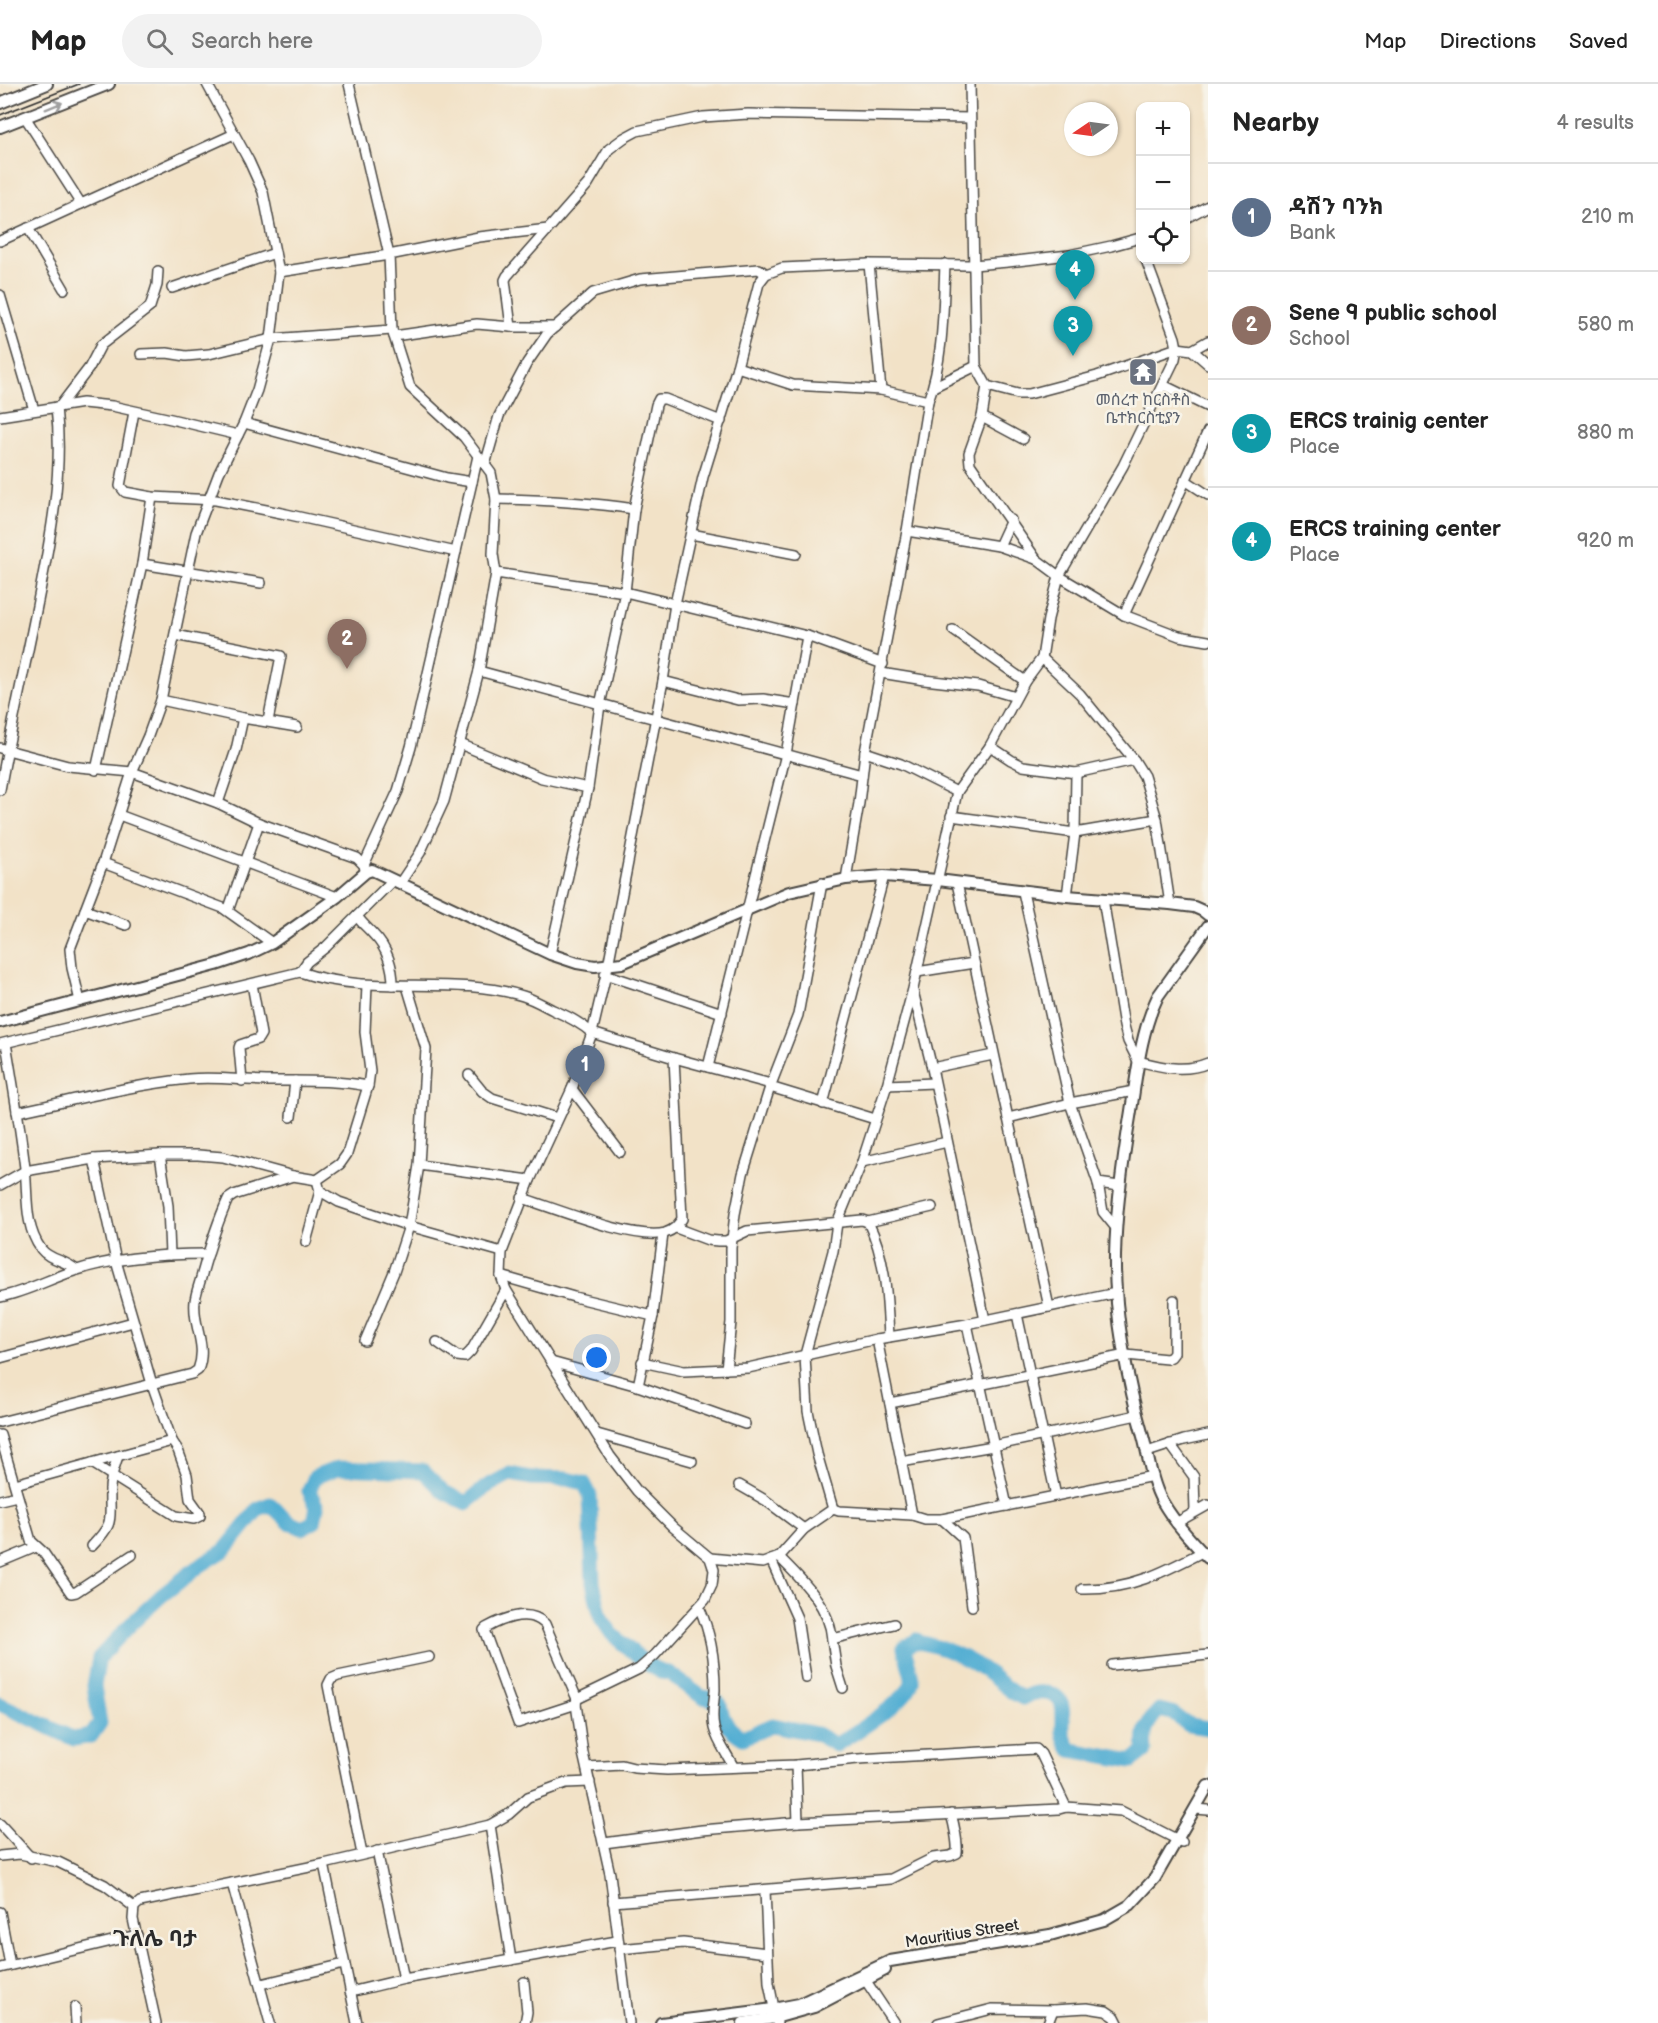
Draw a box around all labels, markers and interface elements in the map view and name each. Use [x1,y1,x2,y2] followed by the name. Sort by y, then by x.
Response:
[122,14,542,68] search box
[30,25,86,58] text: Map
[143,25,176,58] icon: search
[191,28,313,55] text: Search here
[1364,29,1407,54] text: Map
[1440,29,1536,54] text: Directions
[1569,29,1628,54] text: Saved
[45,100,63,111] one-way arrow
[1064,102,1118,156] north arrow
[1136,102,1190,264] map controls
[1136,102,1190,156] button: +
[1232,108,1319,139] text: Nearby
[1556,111,1634,135] text: 4 results
[1136,156,1190,210] button: −
[1289,194,1384,221] text: ዳሽን ባንክ
[1247,205,1256,229] text: 1
[1581,205,1634,229] text: 210 m
[1136,210,1190,264] button: locate
[1289,221,1335,245] text: Bank
[1056,250,1094,300] pin: 4
[1289,300,1497,327] text: Sene 9 public school
[1054,306,1092,356] pin: 3
[1246,313,1257,337] text: 2
[1577,313,1634,337] text: 580 m
[1289,327,1350,351] text: School
[1127,356,1159,388] temple icon: መሰረተ ከርስቶስ ቤተክርስቲያን
[1095,391,1191,428] place label: መሰረተ ከርስቶስ ቤተክርስቲያን
[1289,408,1488,435] text: ERCS trainig center
[1246,421,1257,445] text: 3
[1577,421,1634,445] text: 880 m
[1289,435,1340,459] text: Place
[1289,516,1501,543] text: ERCS training center
[1246,529,1257,553] text: 4
[1577,529,1634,553] text: 920 m
[1289,543,1340,567] text: Place
[328,620,366,669] pin: 2
[566,1046,604,1095] pin: 1
[582,1343,611,1372] your location
[904,1916,1020,1952] street label: Mauritius Street
[113,1926,197,1953] district label: ጉለሌ ባታ

